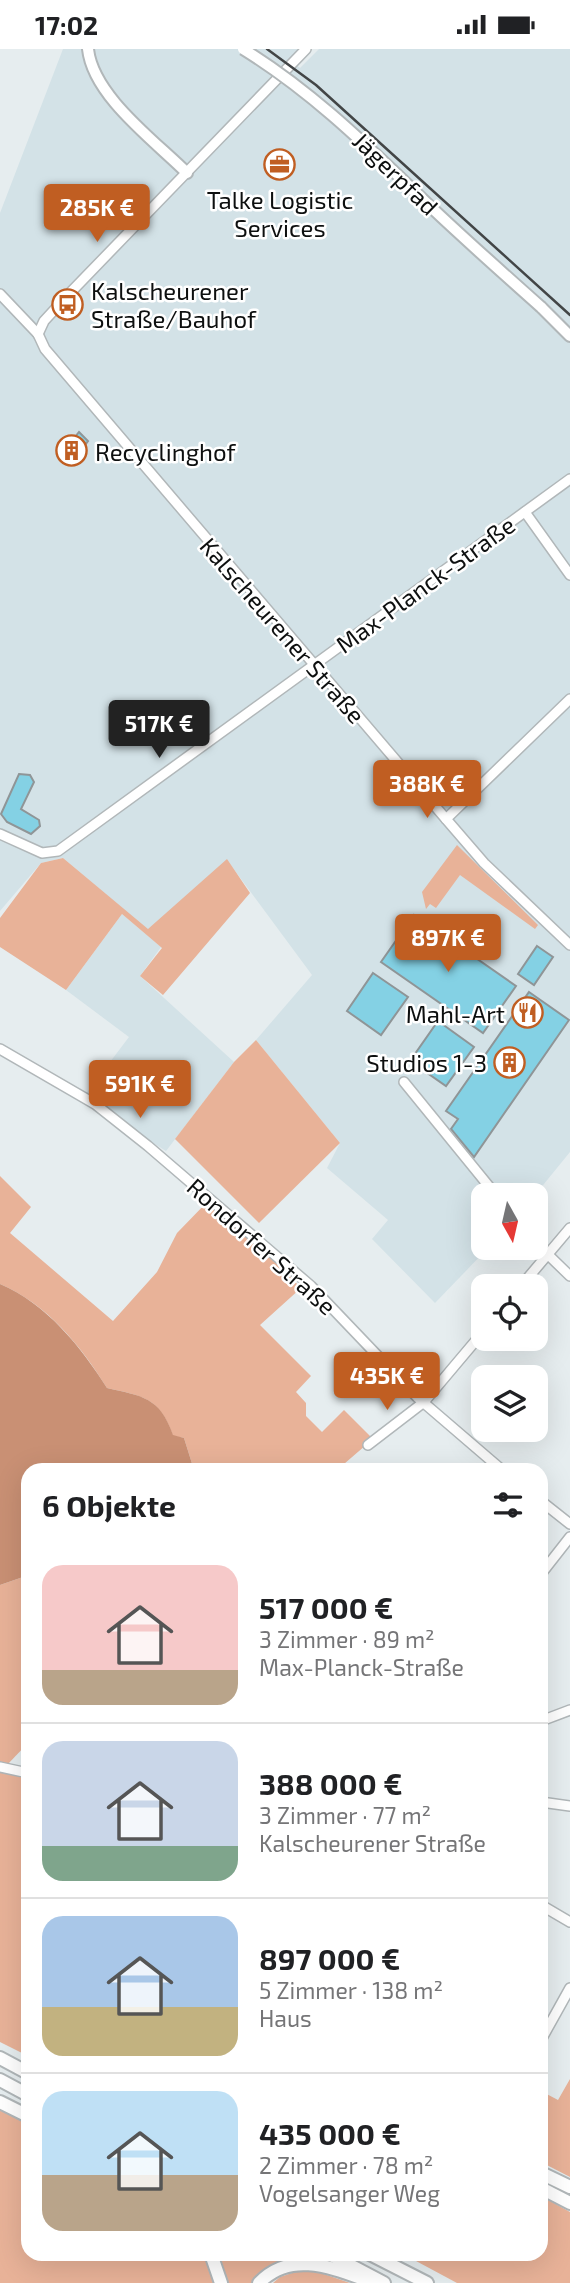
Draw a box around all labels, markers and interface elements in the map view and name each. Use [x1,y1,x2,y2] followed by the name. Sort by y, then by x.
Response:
[35,9,98,40] text: 17:02
[347,125,445,221] street label: Jägerpfad
[263,148,297,182] office icon: Talke Logistic Services
[40,185,154,244] pin: 285K €
[207,185,353,242] place label: Talke Logistic Services
[60,193,134,221] text: 285K €
[91,276,257,333] place label: Kalscheurener Straße/Bauhof
[51,287,85,321] bus stop icon: Kalscheurener Straße/Bauhof
[55,434,89,468] building icon: Recyclinghof
[95,437,237,466] place label: Recyclinghof
[330,509,520,659] street label: Max-Planck-Straße
[194,531,372,729] street label: Kalscheurener Straße
[102,701,216,760] pin: 517K €
[125,709,193,737] text: 517K €
[370,761,484,820] pin: 388K €
[389,769,465,797] text: 388K €
[391,915,505,974] pin: 897K €
[411,923,485,951] text: 897K €
[511,996,545,1030] restaurant icon: Mahl-Art
[406,999,505,1028] place label: Mahl-Art
[493,1045,527,1079] building icon: Studios 1-3
[366,1048,487,1077] place label: Studios 1-3
[83,1061,197,1120] pin: 591K €
[105,1069,175,1097] text: 591K €
[182,1172,342,1320] street label: Rondorfer Straße
[471,1183,548,1260] north arrow
[471,1183,548,1442] map controls
[471,1274,548,1351] button: locate
[330,1353,444,1412] pin: 435K €
[350,1361,424,1389] text: 435K €
[471,1365,548,1442] button: layers
[489,1486,527,1524] icon: filters
[42,1487,176,1523] text: 6 Objekte
[259,1589,393,1625] text: 517 000 €
[98,1593,182,1677] icon: home
[259,1625,435,1653] text: 3 Zimmer · 89 m²
[259,1653,464,1681] text: Max-Planck-Straße
[259,1765,402,1801] text: 388 000 €
[98,1769,182,1853] icon: home
[259,1801,431,1829] text: 3 Zimmer · 77 m²
[259,1829,486,1857] text: Kalscheurener Straße
[259,1940,400,1976] text: 897 000 €
[98,1944,182,2028] icon: home
[259,1976,443,2004] text: 5 Zimmer · 138 m²
[259,2004,312,2032] text: Haus
[259,2115,401,2151] text: 435 000 €
[98,2119,182,2203] icon: home
[259,2151,433,2179] text: 2 Zimmer · 78 m²
[259,2179,440,2207] text: Vogelsanger Weg

